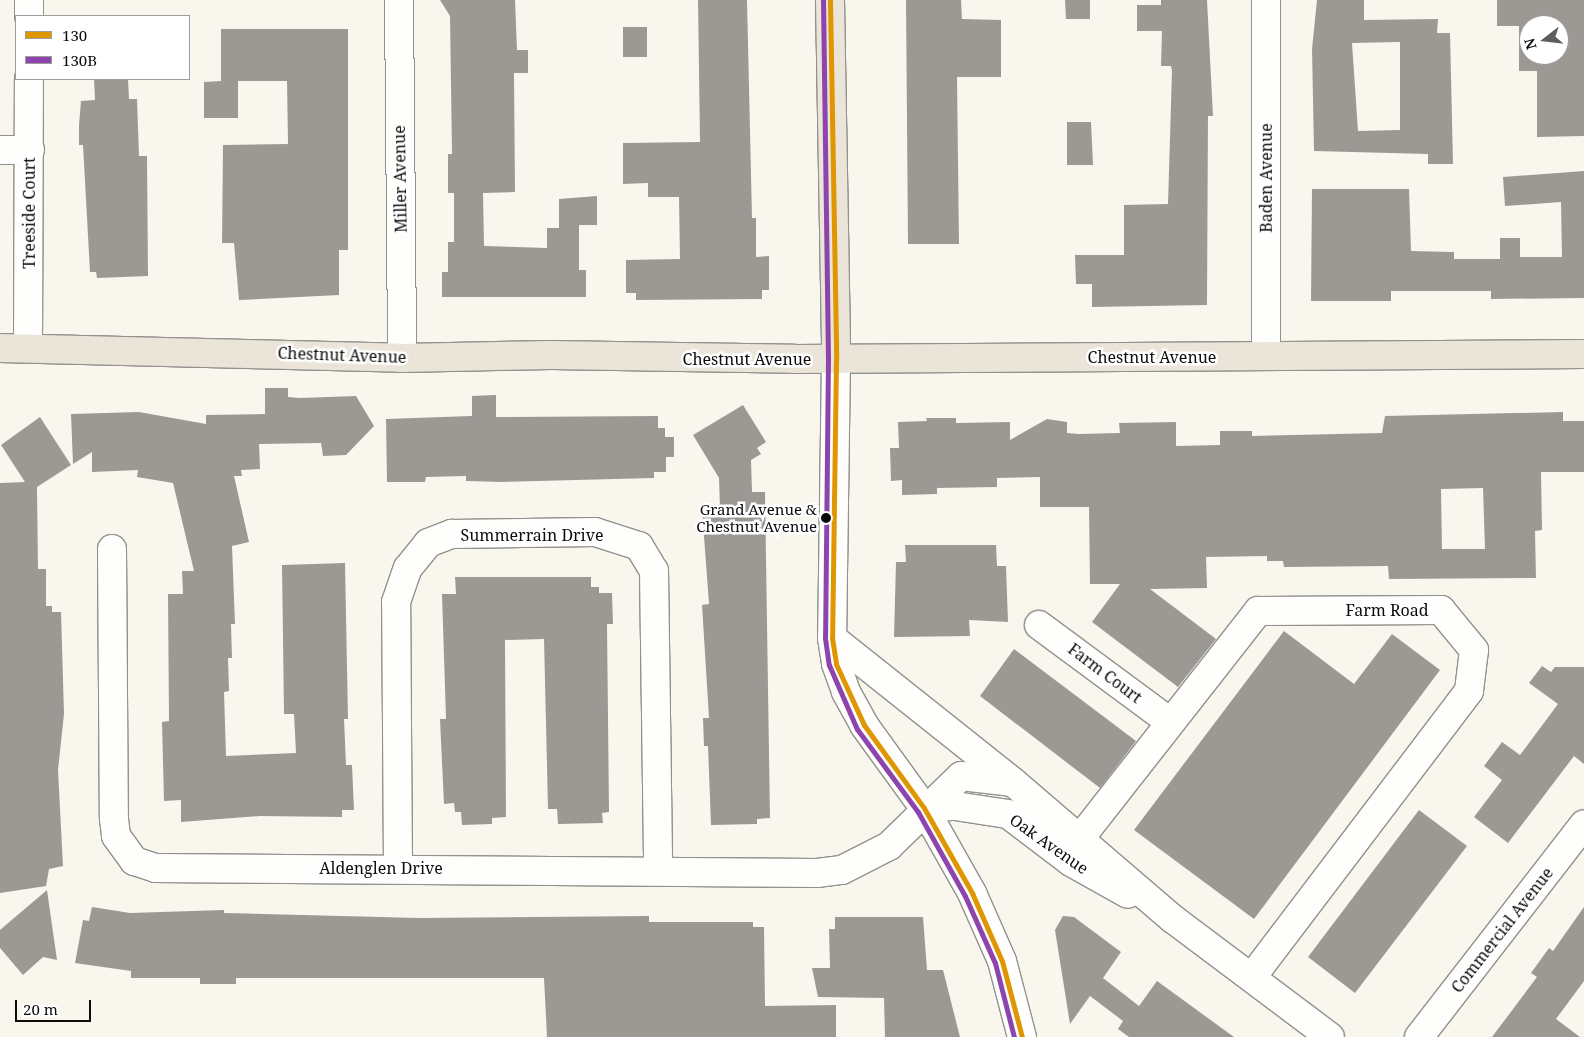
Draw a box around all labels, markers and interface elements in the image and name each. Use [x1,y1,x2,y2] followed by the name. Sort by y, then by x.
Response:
[15,15,190,80] legend
[1519,15,1569,65] north arrow
[62,25,87,45] text: 130
[1519,36,1541,52] text: N
[62,50,97,70] text: 130B
[1256,123,1276,233] street label: Baden Avenue
[389,125,411,233] street label: Miller Avenue
[19,157,39,269] street label: Treeside Court
[277,343,407,367] street label: Chestnut Avenue
[1088,347,1216,367] street label: Chestnut Avenue
[683,349,811,369] street label: Chestnut Avenue
[696,500,817,535] place label: Grand Avenue & Chestnut Avenue
[821,513,831,523] marker: Grand Avenue & Chestnut Avenue
[460,525,604,545] street label: Summerrain Drive
[1345,600,1429,620] street label: Farm Road
[1064,639,1146,707] street label: Farm Court
[1006,810,1092,878] street label: Oak Avenue
[319,858,443,878] street label: Aldenglen Drive
[1447,864,1557,996] street label: Commercial Avenue
[18,990,94,1022] scale bar
[23,999,58,1019] text: 20 m

